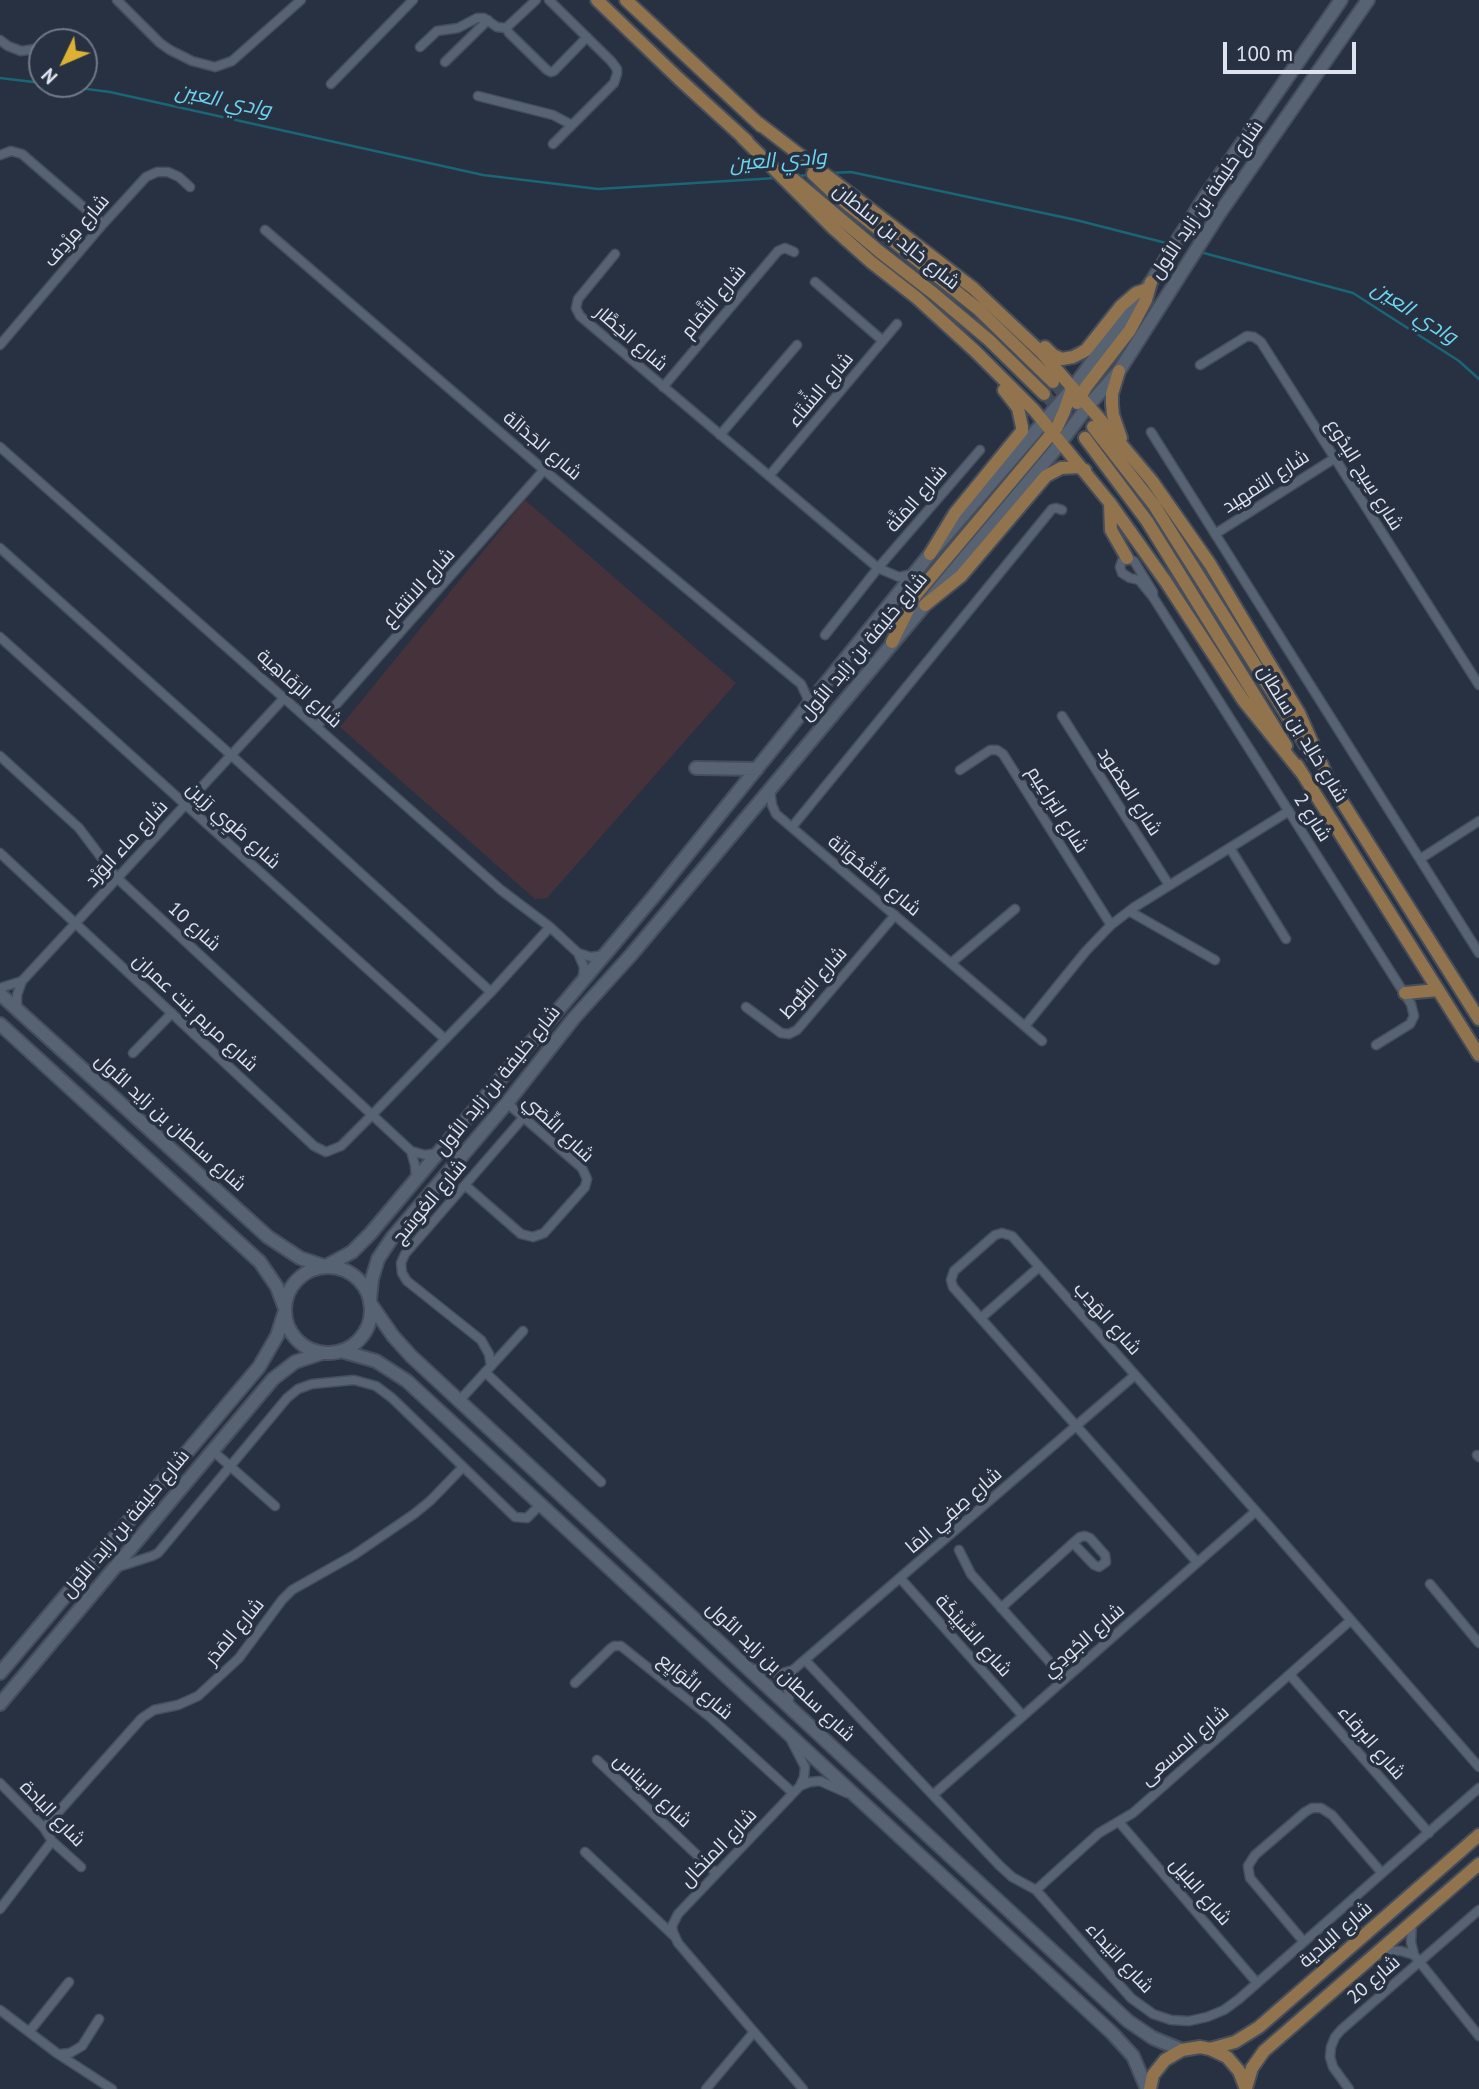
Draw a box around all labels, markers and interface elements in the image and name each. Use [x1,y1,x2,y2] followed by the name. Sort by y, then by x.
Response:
[28,28,98,98] north arrow
[1227,28,1360,72] scale bar
[1236,40,1293,67] text: 100 m
[36,63,62,89] text: N
[173,79,273,123] water label: وادي العين
[1145,116,1269,284] street label: شارع خليفة بن زايد الأول
[729,145,827,177] water label: وادي العين
[828,179,964,295] street label: شارع خالِد بن سلطان
[39,190,115,272] street label: شارع مِرْدِف
[677,261,751,343] street label: شارع التَّمَام
[1366,276,1462,350] water label: وادي العين
[590,301,672,377] street label: شارع الخِطَّار
[783,348,859,432] street label: شارع الشِّتَاء
[498,407,586,485] street label: شارع الجَدَالَة
[1321,415,1407,535] street label: شارع سِيح البِدُوع
[1218,446,1314,518] street label: شارع التمهيد
[882,461,952,537] street label: شارع المَتَّة
[378,544,460,632] street label: شارع الانتفاع
[795,568,933,726] street label: شارع خليفة بن زايد الأول
[252,645,346,733] street label: شارع الرَفَاهِية
[1252,661,1352,807] street label: شارع خالِد بن سلطان
[1092,744,1166,840] street label: شارع العضود
[1021,762,1093,858] street label: شارع البَراعِيم
[181,778,285,874] street label: شارع طَوِي رَزِين
[1288,790,1336,846] street label: شارع 2
[81,796,173,892] street label: شارع ماء الوَرْد
[823,831,925,921] street label: شارع الأُقْحُوَانَة
[163,898,225,956] street label: شارع 10
[776,942,852,1024] street label: شارع البَلُّوط
[128,949,262,1077] street label: شارع مريم بنت عمران
[431,1001,565,1161] street label: شارع خليفة بن زايد الأول
[90,1049,250,1197] street label: شارع سلطان بن زايد الأول
[518,1090,598,1168] street label: شارع النِّصَي
[388,1155,472,1249] street label: شارع العُوسَج
[1068,1278,1146,1360] street label: شارع الهَدِب
[57,1445,195,1603] street label: شارع خليفة بن زايد الأول
[901,1463,1007,1559] street label: شارع صِفِي المَا
[930,1590,1016,1682] street label: شارع السِّبِيْكَة
[200,1594,270,1670] street label: شارع المَدَر
[701,1597,859,1747] street label: شارع سلطان بن زايد الأول
[1038,1599,1130,1683] street label: شارع الجُودِي
[653,1649,737,1725] street label: شارع النِّوَايِع
[1136,1701,1234,1791] street label: شارع المسعى
[1333,1701,1409,1785] street label: شارع البرقاء
[608,1749,696,1833] street label: شارع الايناس
[15,1776,89,1852] street label: شارع البادة
[676,1804,762,1892] street label: شارع المنخال
[1164,1853,1236,1931] street label: شارع البليل
[1295,1897,1377,1973] street label: شارع البلدية
[1080,1918,1158,1998] street label: شارع البَيداء
[1343,1951,1405,2009] street label: شارع 20

